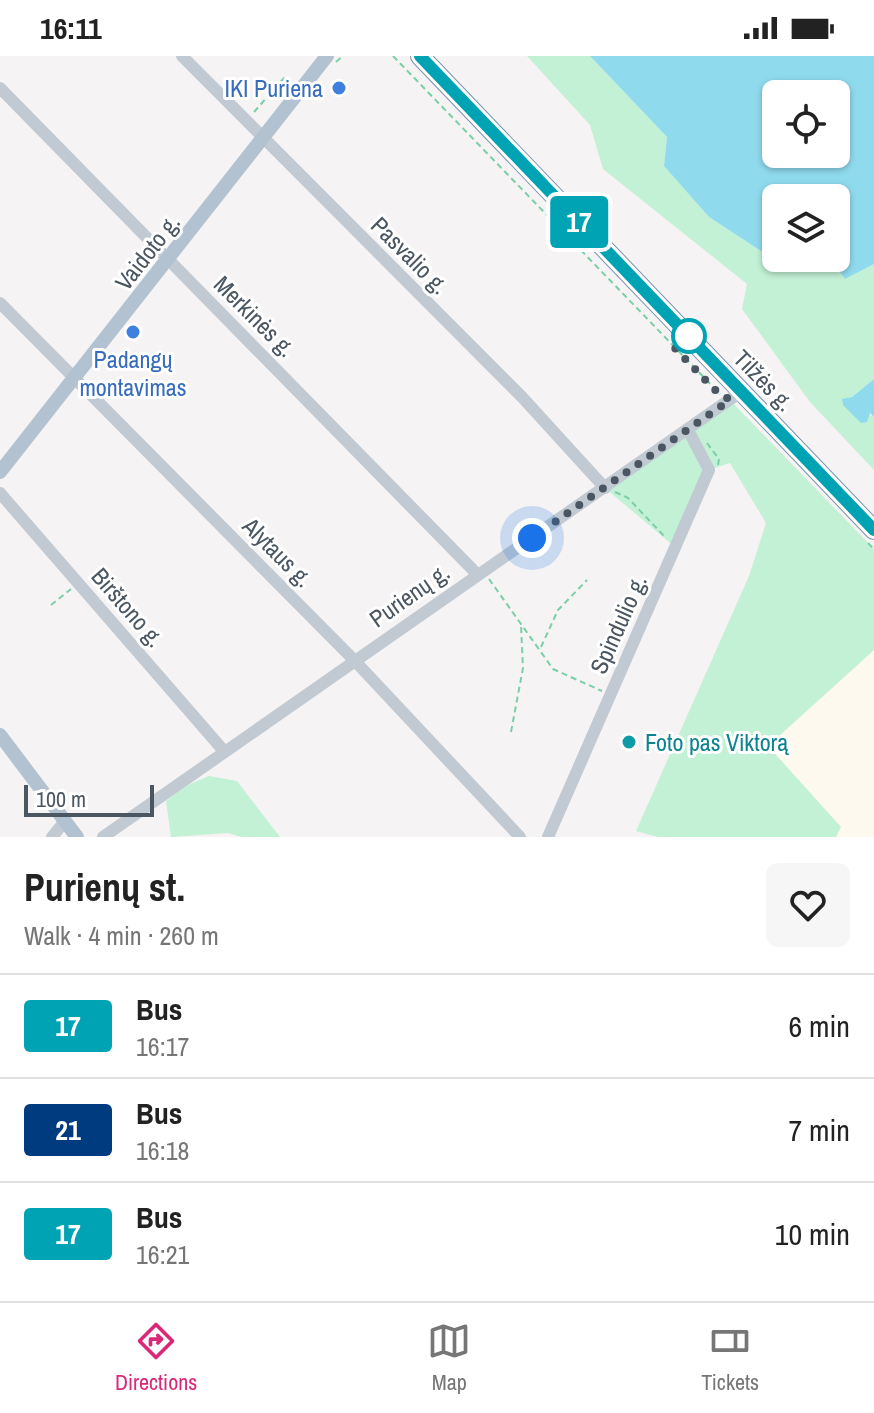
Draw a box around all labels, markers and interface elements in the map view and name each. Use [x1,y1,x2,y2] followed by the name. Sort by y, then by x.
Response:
[40,8,102,48] text: 16:11
[225,72,323,104] place label: IKI Puriena
[330,79,348,97] marker: IKI Puriena
[762,80,850,272] map controls
[762,80,850,168] button: locate
[762,184,850,272] button: layers
[543,196,615,248] line badge: 17
[566,203,592,241] text: 17
[107,207,187,297] street label: Vaidoto g.
[364,209,456,301] street label: Pasvalio g.
[207,268,303,364] street label: Merkinės g.
[672,319,706,353] unlabelled marker
[124,323,142,341] marker: Padangų montavimas
[727,342,801,418] street label: Tilžės g.
[79,343,187,403] place label: Padangų montavimas
[235,509,320,594] street label: Alytaus g.
[512,518,552,558] your location
[363,556,455,634] street label: Purienų g.
[85,561,171,653] street label: Birštono g.
[582,570,654,678] street label: Spindulio g.
[645,726,789,758] place label: Foto pas Viktorą
[620,733,638,751] marker: Foto pas Viktorą
[24,781,154,817] scale bar
[36,784,86,814] text: 100 m
[24,862,185,913] text: Purienų st.
[766,863,850,947] button: heart
[24,918,219,953] text: Walk · 4 min · 260 m
[136,989,182,1029] text: Bus
[788,1006,850,1046] text: 6 min
[55,1007,81,1045] text: 17
[136,1029,189,1064] text: 16:17
[136,1093,182,1133] text: Bus
[788,1110,850,1150] text: 7 min
[55,1111,81,1149] text: 21
[136,1133,189,1168] text: 16:18
[136,1197,182,1237] text: Bus
[775,1214,850,1254] text: 10 min
[55,1215,81,1253] text: 17
[136,1237,189,1272] text: 16:21
[115,1319,197,1397] tab: Directions
[427,1319,471,1397] tab: Map
[701,1319,759,1397] tab: Tickets

